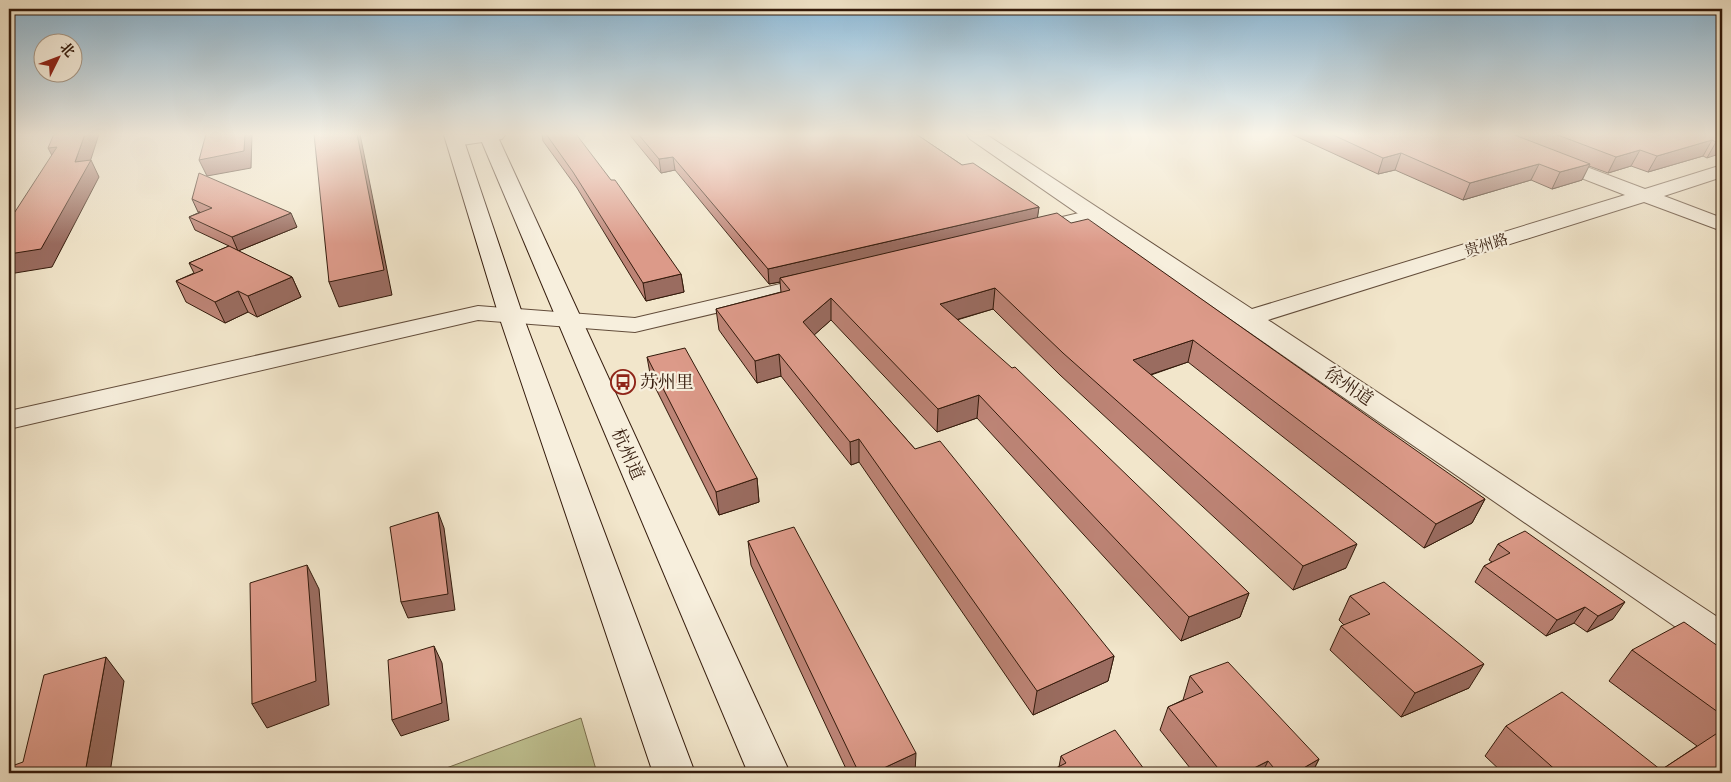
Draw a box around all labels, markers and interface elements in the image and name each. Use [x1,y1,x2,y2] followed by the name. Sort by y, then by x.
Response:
[32,32,82,82] north arrow
[56,39,78,61] text: 北
[1462,230,1510,261] street label: 贵州路
[1320,362,1378,411] street label: 徐州道
[610,369,636,395] bus stop icon: 苏州里
[640,371,694,394] place label: 苏州里
[606,425,649,484] street label: 杭州道

